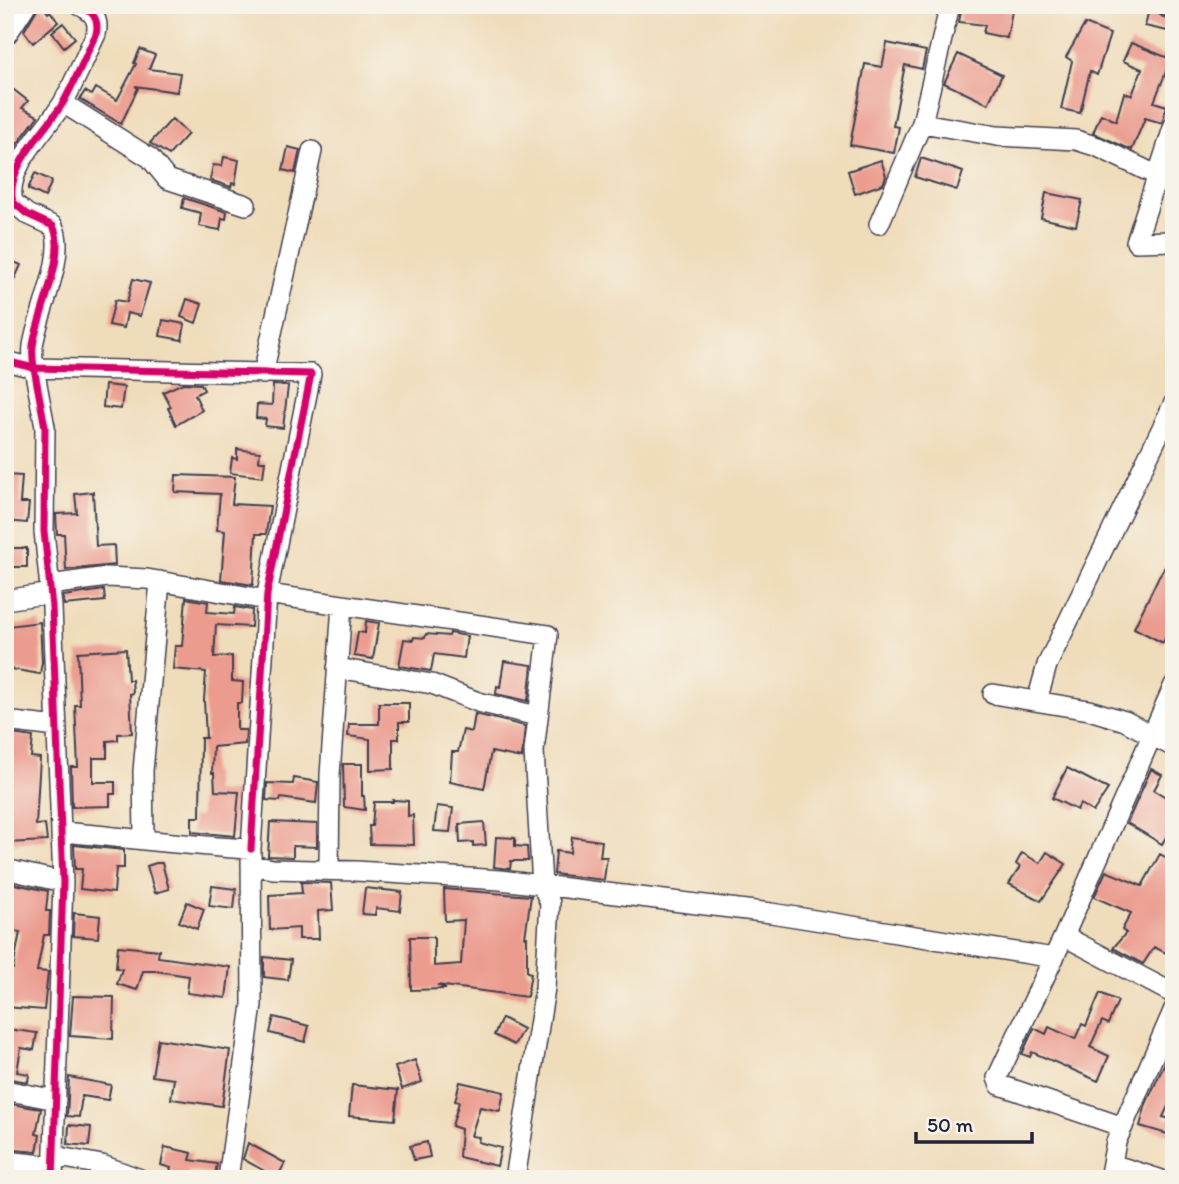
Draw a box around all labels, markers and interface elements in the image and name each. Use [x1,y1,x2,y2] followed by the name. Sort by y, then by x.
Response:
[916,1100,1032,1144] scale bar
[927,1112,974,1137] text: 50 m

